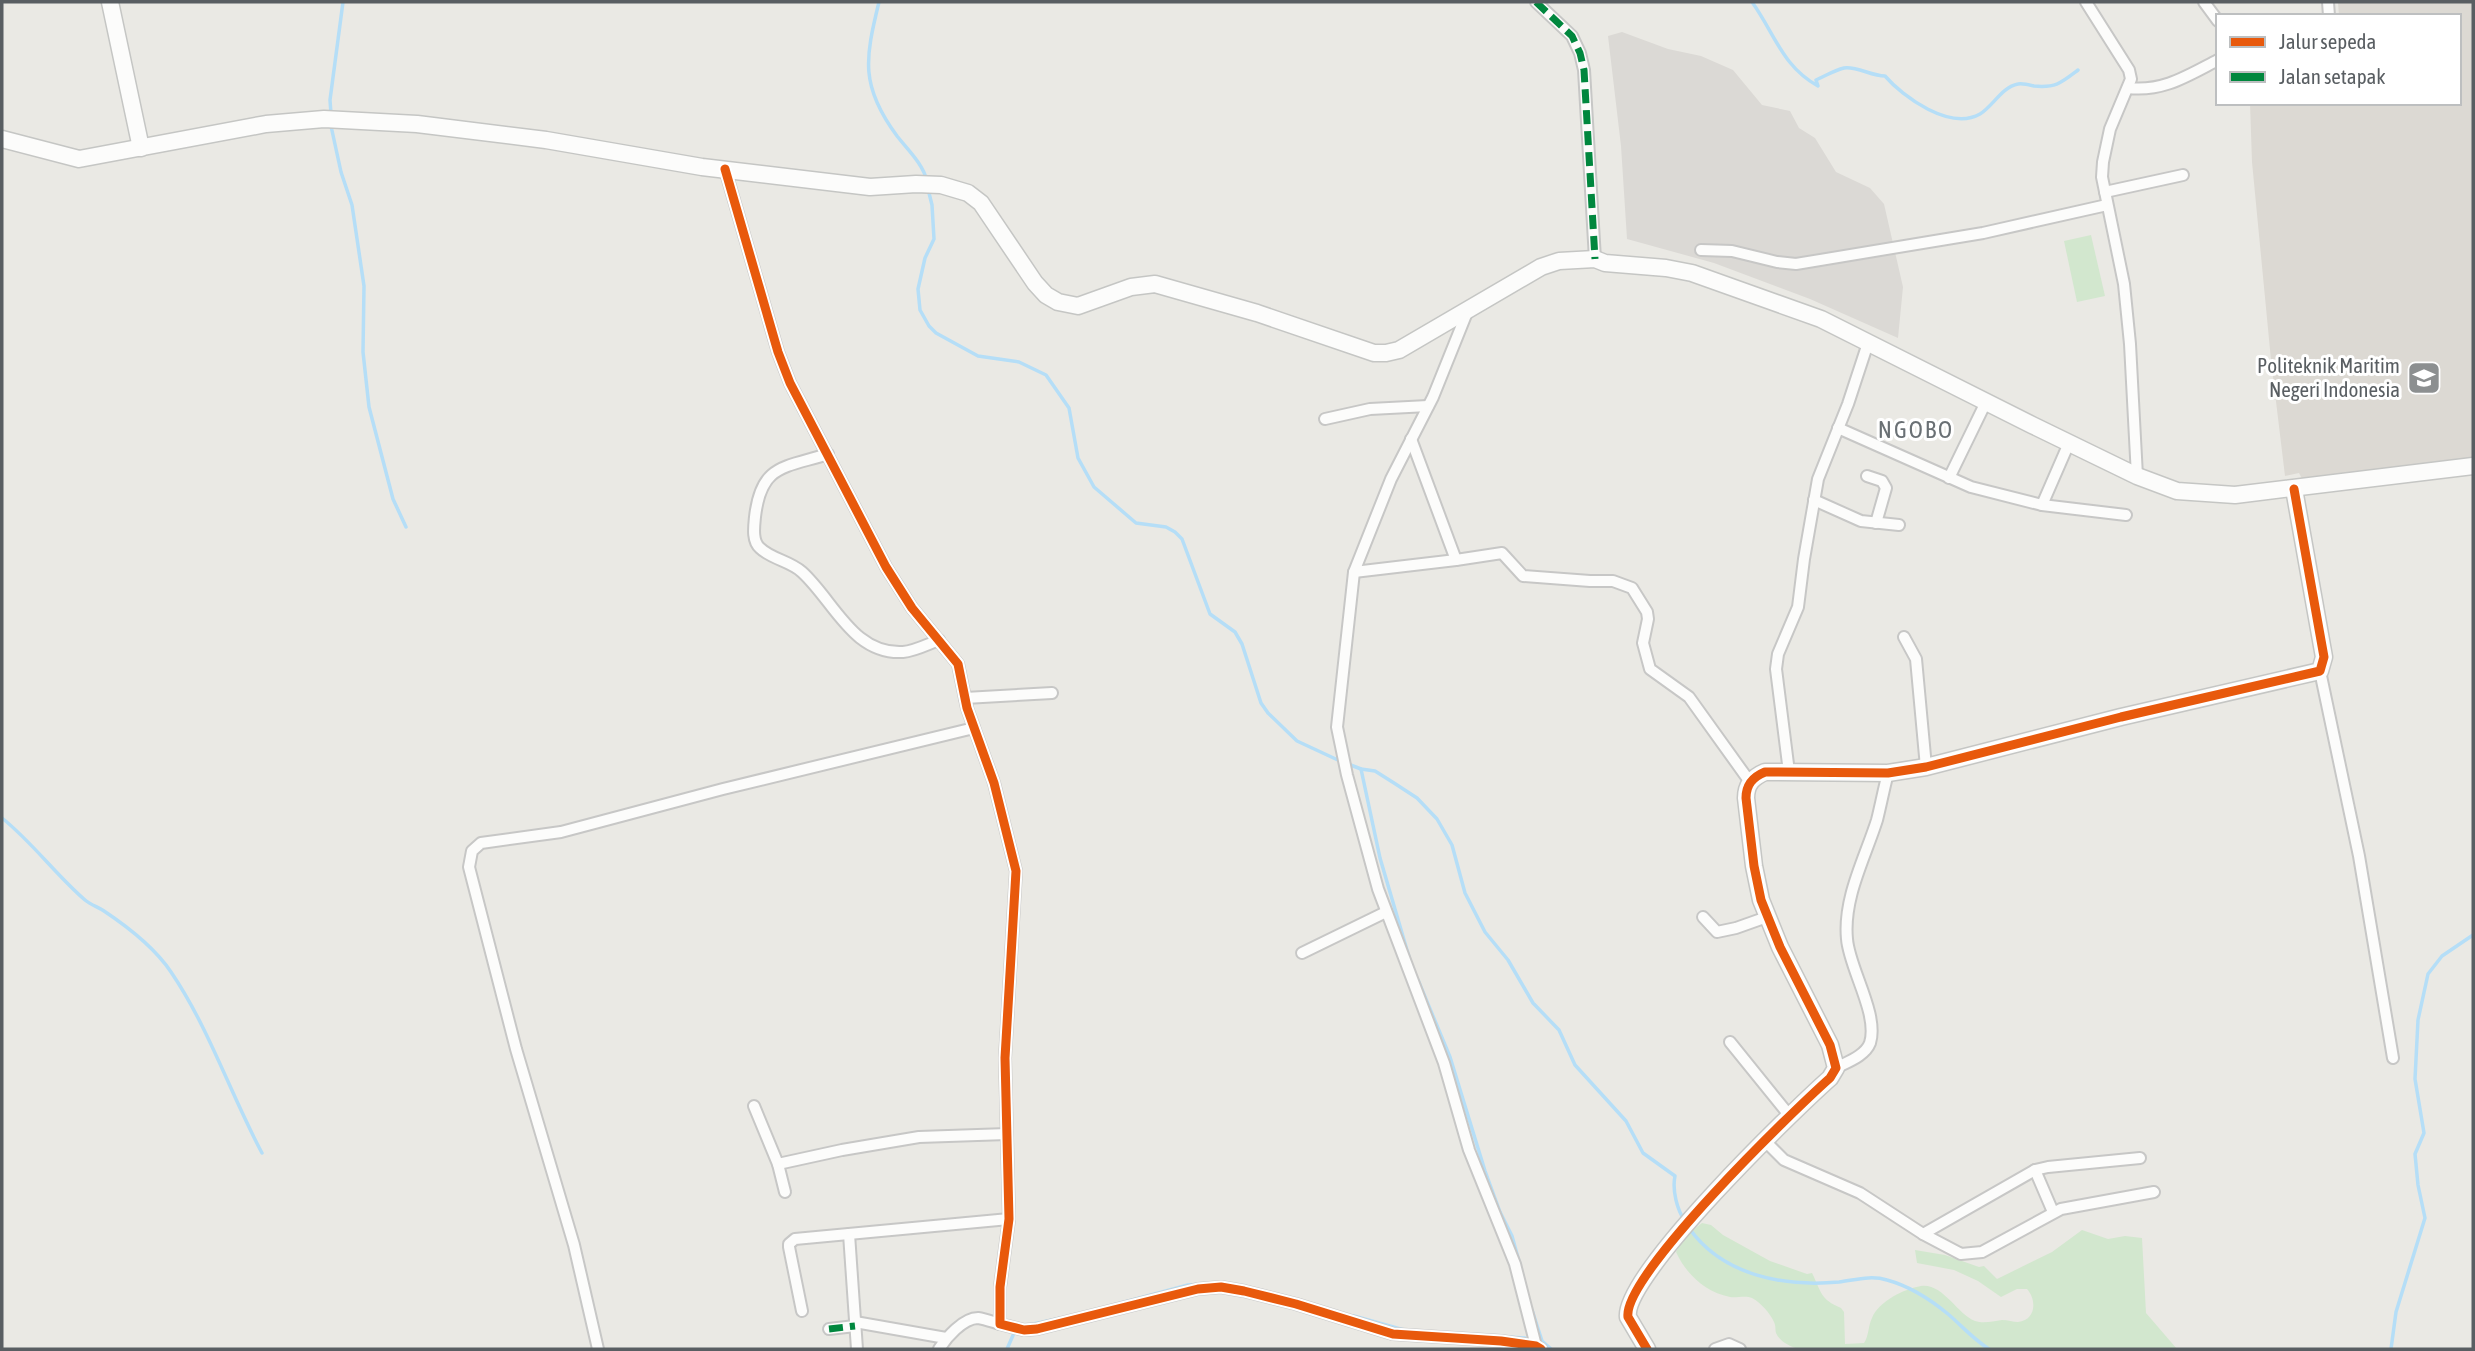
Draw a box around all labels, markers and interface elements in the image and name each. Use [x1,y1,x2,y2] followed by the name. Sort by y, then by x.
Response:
[2216,14,2461,105] legend
[2279,29,2376,53] text: Jalur sepeda
[2279,64,2386,88] text: Jalan setapak
[2257,353,2400,401] place label: Politeknik Maritim Negeri Indonesia
[2405,359,2443,397] school or university icon: Politeknik Maritim Negeri Indonesia
[1878,416,1954,443] district label: NGOBO

